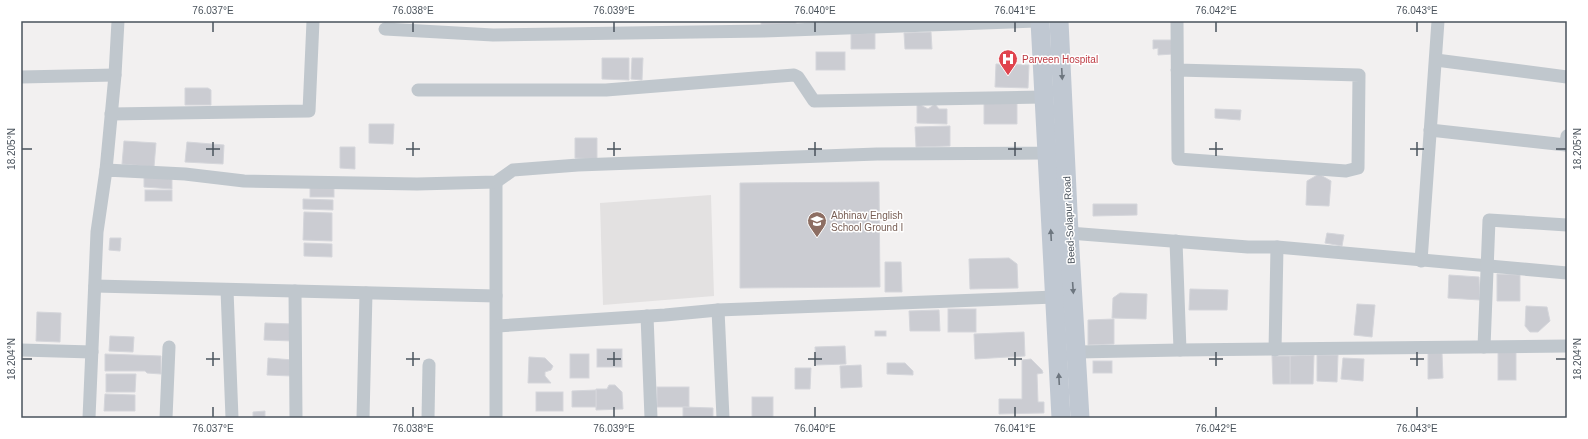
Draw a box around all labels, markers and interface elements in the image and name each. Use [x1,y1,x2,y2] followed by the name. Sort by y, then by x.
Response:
[192,5,234,16] text: 76.037°E
[392,5,434,16] text: 76.038°E
[593,5,635,16] text: 76.039°E
[794,5,836,16] text: 76.040°E
[994,5,1036,16] text: 76.041°E
[1195,5,1237,16] text: 76.042°E
[1396,5,1438,16] text: 76.043°E
[997,48,1019,76] hospital icon: Parveen Hospital
[1022,54,1098,65] place label: Parveen Hospital
[1058,68,1065,80] one-way arrow
[6,128,17,170] text: 18.205°N
[1572,128,1583,170] text: 18.205°N
[1061,176,1077,264] street label: Beed-Solapur Road
[806,210,828,238] school or university icon: Abhinav English School Ground I
[831,210,903,233] place label: Abhinav English School Ground I
[1048,229,1055,241] one-way arrow
[1069,282,1076,294] one-way arrow
[6,338,17,380] text: 18.204°N
[1572,338,1583,380] text: 18.204°N
[1056,373,1063,385] one-way arrow
[192,423,234,434] text: 76.037°E
[392,423,434,434] text: 76.038°E
[593,423,635,434] text: 76.039°E
[794,423,836,434] text: 76.040°E
[994,423,1036,434] text: 76.041°E
[1195,423,1237,434] text: 76.042°E
[1396,423,1438,434] text: 76.043°E

